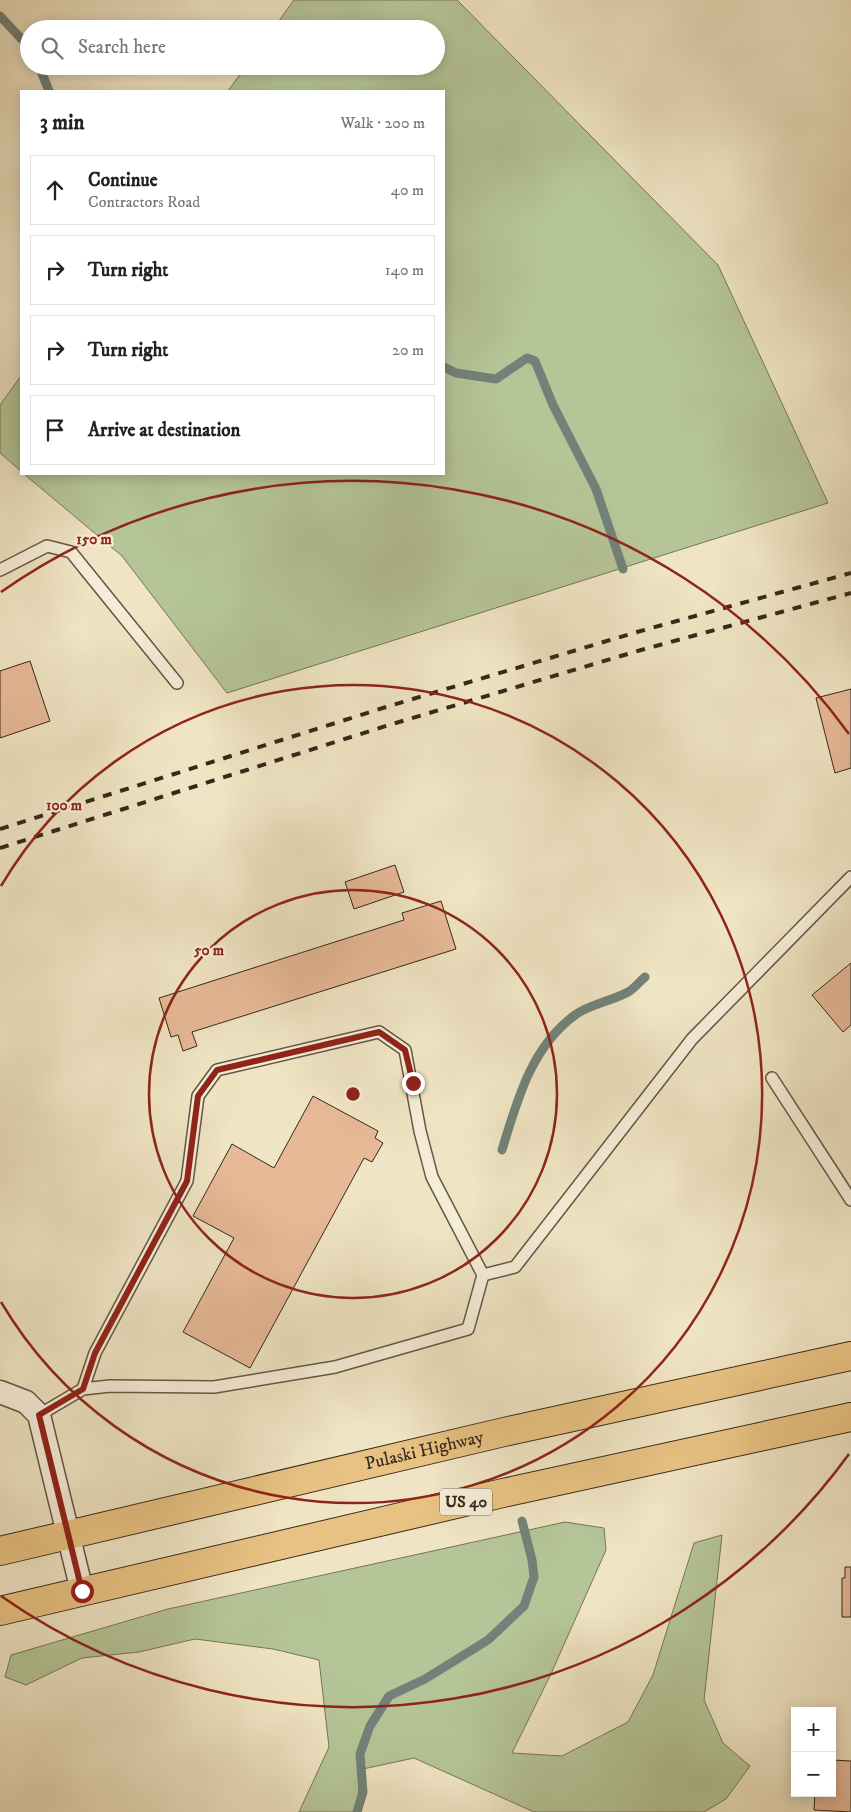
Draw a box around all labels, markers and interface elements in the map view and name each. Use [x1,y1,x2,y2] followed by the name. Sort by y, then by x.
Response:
[20,20,445,75] search box
[38,34,66,62] icon: search
[78,36,166,59] text: Search here
[40,110,85,136] text: 3 min
[341,113,425,133] text: Walk · 200 m
[88,169,158,192] text: Continue
[41,176,69,204] icon: ahead
[391,180,424,200] text: 40 m
[88,192,200,212] text: Contractors Road
[41,256,69,284] icon: right
[88,259,168,282] text: Turn right
[385,260,424,280] text: 140 m
[41,336,69,364] icon: right
[88,339,168,362] text: Turn right
[392,340,424,360] text: 20 m
[41,416,69,444] icon: arrive
[88,419,240,442] text: Arrive at destination
[76,530,112,549] text: 150 m
[46,796,83,815] text: 100 m
[193,941,225,960] text: 50 m
[402,1072,425,1095] route end
[344,1085,362,1103] centre of rings
[363,1426,486,1475] street label: Pulaski Highway
[440,1488,492,1515] road number: US 40
[71,1580,94,1603] route start
[791,1707,836,1797] map controls
[791,1707,836,1752] button: +
[791,1752,836,1797] button: −

